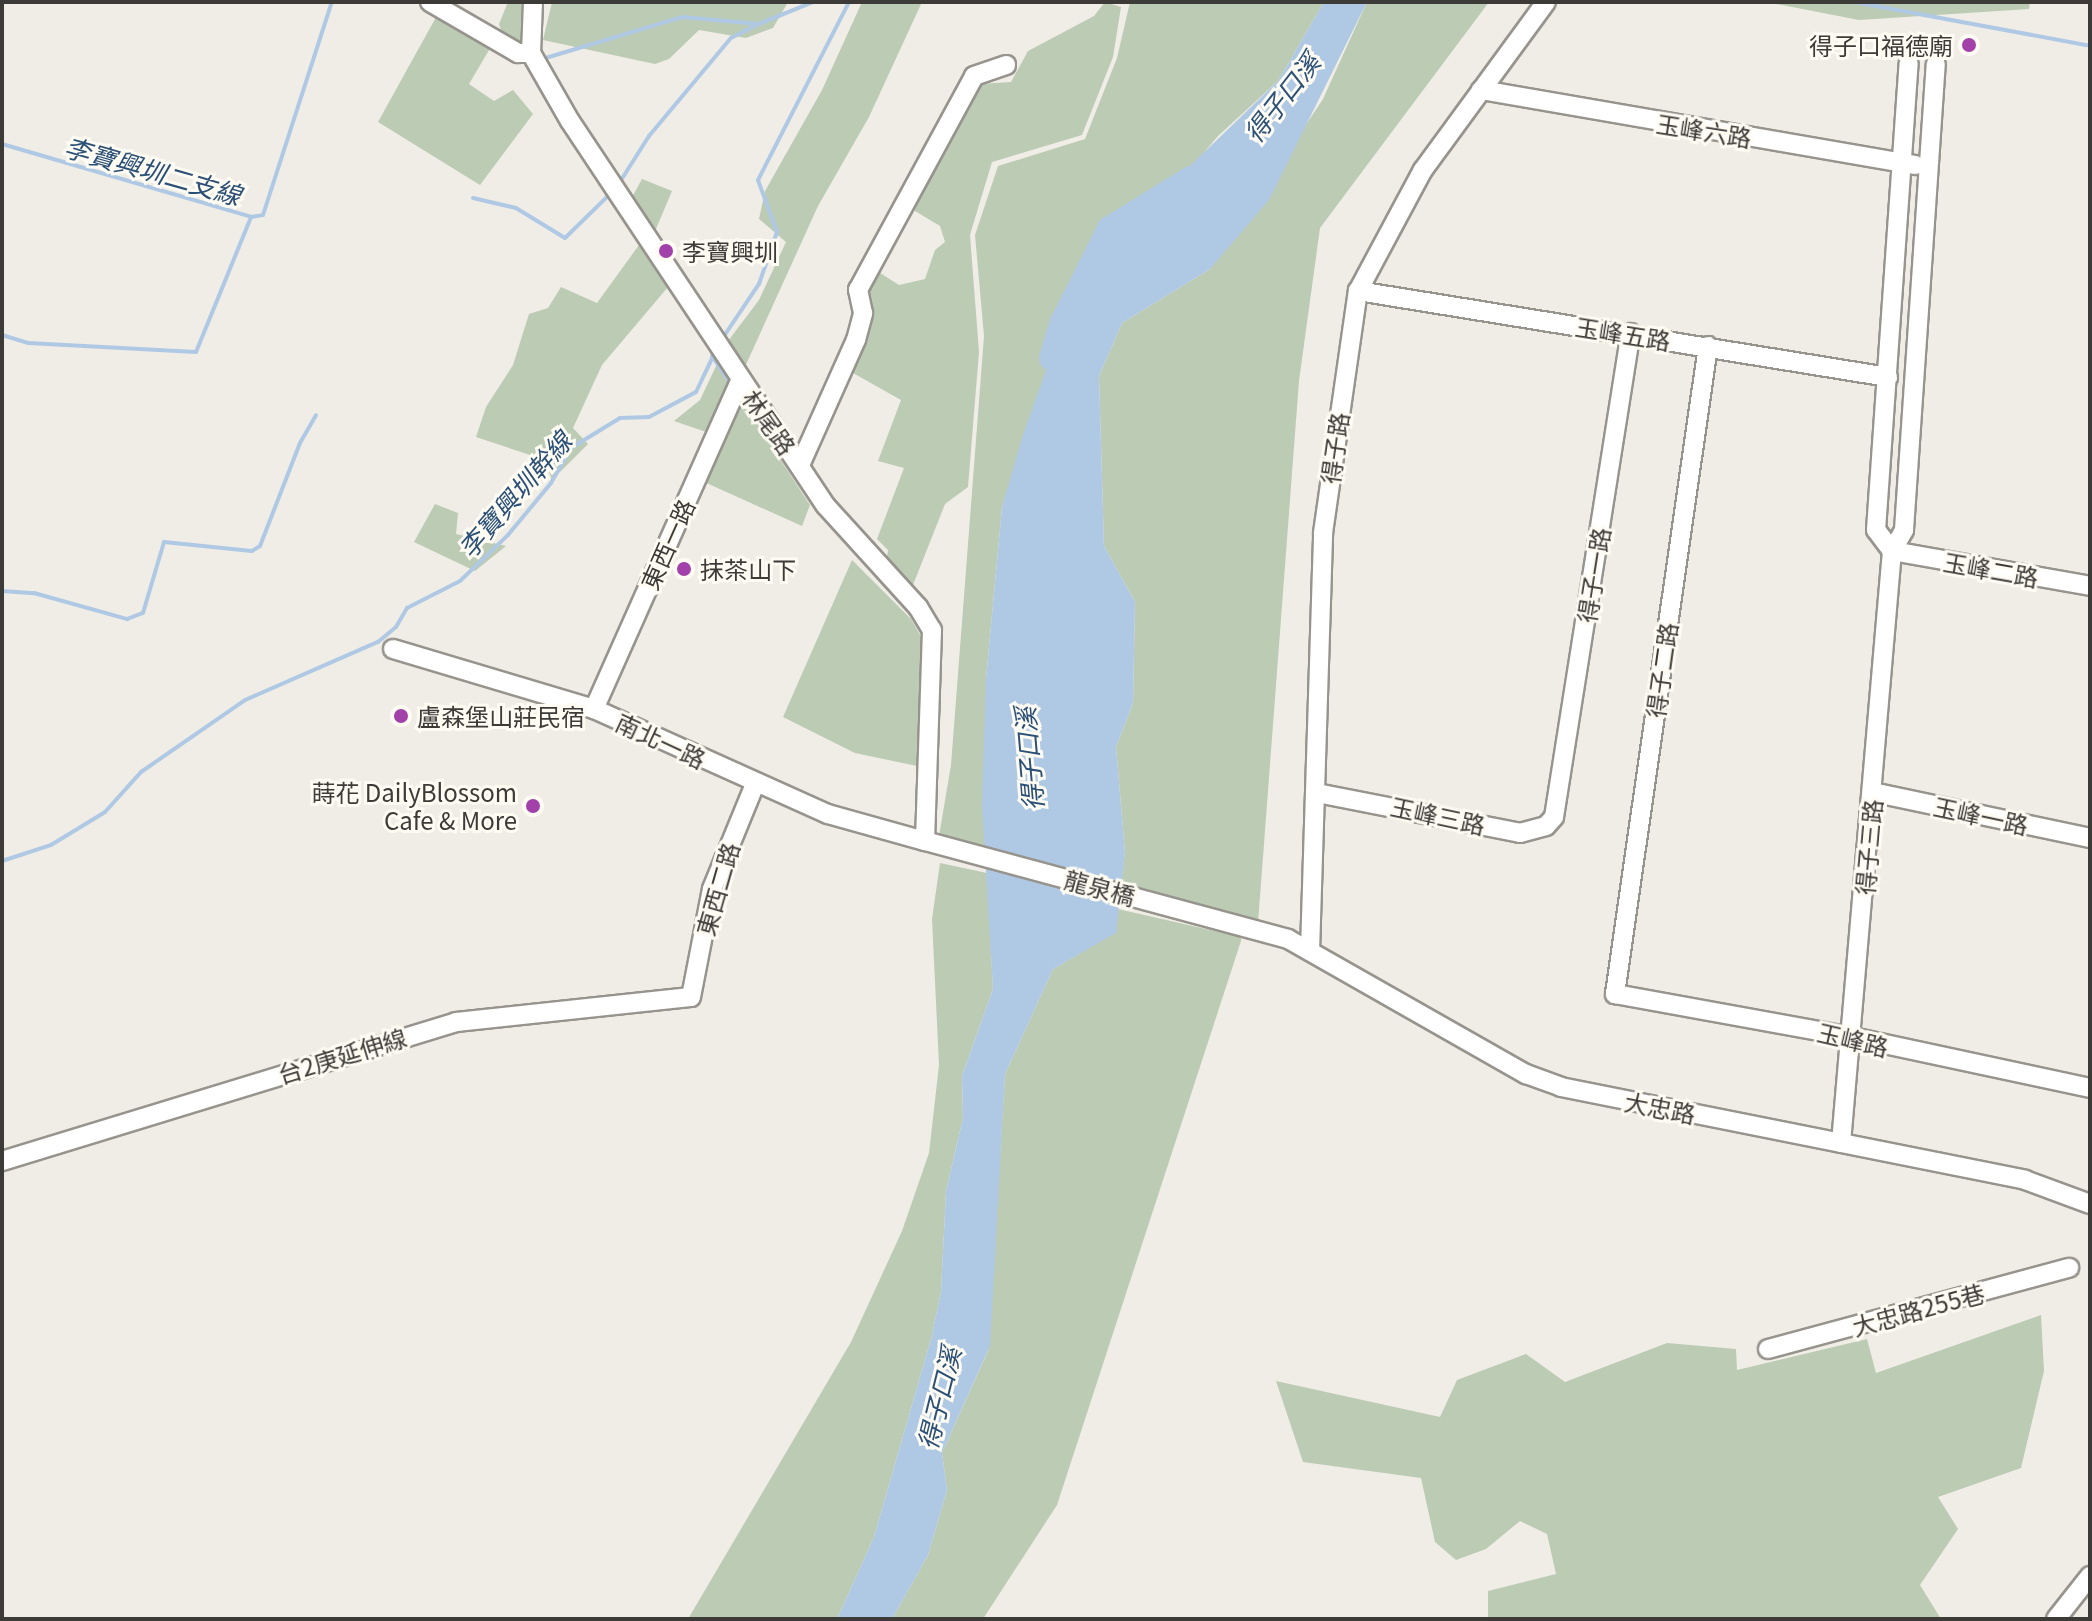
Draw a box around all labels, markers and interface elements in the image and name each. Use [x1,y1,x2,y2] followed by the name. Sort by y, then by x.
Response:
[1809,31,1953,59] place label: 得子口福德廟
[1960,36,1978,54] marker: 得子口福德廟
[1237,46,1325,148] water label: 得子口溪
[1654,108,1754,152] street label: 玉峰六路
[61,130,245,210] water label: 李寶興圳二支線
[682,237,778,265] place label: 李寶興圳
[657,242,675,260] marker: 李寶興圳
[1573,311,1673,355] street label: 玉峰五路
[738,384,802,460] street label: 林尾路
[1315,410,1353,486] street label: 得子路
[451,425,577,563] water label: 李寶興圳幹線
[634,494,700,594] street label: 東西一路
[1571,525,1615,625] street label: 得子一路
[1941,546,2041,592] street label: 玉峰二路
[700,555,796,583] place label: 抹茶山下
[675,560,693,578] marker: 抹茶山下
[1640,620,1682,720] street label: 得子二路
[417,702,585,730] place label: 盧森堡山莊民宿
[1008,706,1048,812] water label: 得子口溪
[392,707,410,725] marker: 盧森堡山莊民宿
[611,707,711,773] street label: 南北一路
[311,778,517,834] place label: 蒔花 DailyBlossom Cafe & More
[1388,791,1488,839] street label: 玉峰三路
[1931,791,2031,839] street label: 玉峰一路
[524,797,542,815] marker: 蒔花 DailyBlossom Cafe & More
[1849,798,1887,896] street label: 得子三路
[690,839,744,939] street label: 東西二路
[1061,864,1139,910] street label: 龍泉橋
[1815,1017,1891,1061] street label: 玉峰路
[274,1022,410,1088] street label: 台2庚延伸線
[1622,1086,1698,1128] street label: 大忠路
[1849,1277,1987,1341] street label: 大忠路255巷
[910,1344,966,1452] water label: 得子口溪

